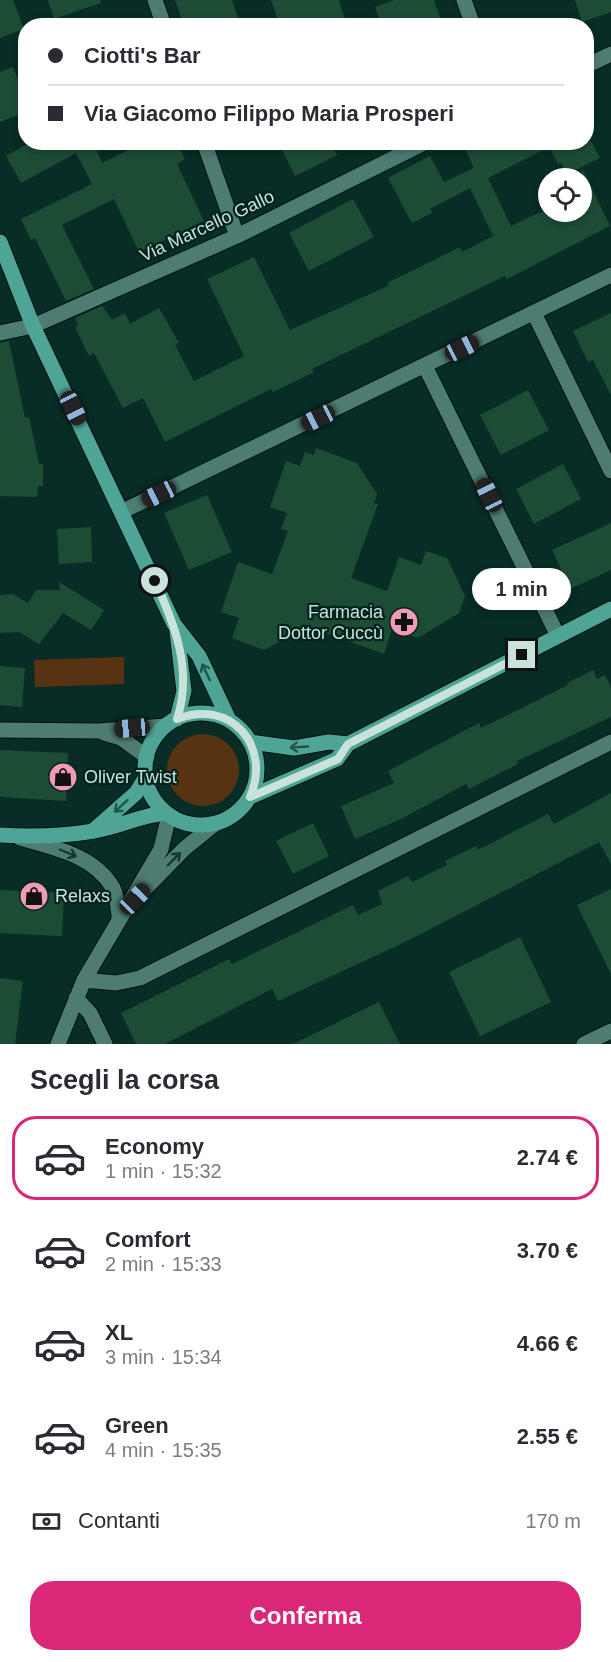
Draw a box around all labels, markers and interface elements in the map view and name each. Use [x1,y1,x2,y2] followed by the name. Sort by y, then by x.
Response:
[84,43,200,68] text: Ciotti's Bar
[84,101,454,126] text: Via Giacomo Filippo Maria Prosperi
[538,168,592,222] map controls
[538,168,592,222] button: locate
[137,186,277,266] street label: Via Marcello Gallo
[442,332,482,364] car
[57,388,89,428] car
[298,402,338,434] car
[473,475,505,515] car
[139,478,179,510] car
[141,567,168,594] route start
[472,568,572,610] callout: 1 min
[495,578,548,600] text: 1 min
[278,602,384,643] place label: Farmacia Dottor Cuccù
[388,606,420,638] pharmacy icon: Farmacia Dottor Cuccù
[508,641,535,668] route end
[200,664,212,682] one-way arrow
[113,717,151,739] car
[290,741,310,752] one-way arrow
[47,761,79,793] shop icon: Oliver Twist
[84,767,177,787] place label: Oliver Twist
[114,799,129,814] one-way arrow
[59,848,77,859] one-way arrow
[167,851,182,866] one-way arrow
[18,880,50,912] shop icon: Relaxs
[116,880,154,918] car
[55,886,110,906] place label: Relaxs
[30,1065,219,1095] text: Scegli la corsa
[33,1131,87,1185] icon: car
[105,1134,204,1159] text: Economy
[517,1145,578,1170] text: 2.74 €
[105,1160,222,1182] text: 1 min · 15:32
[33,1224,87,1278] icon: car
[105,1227,191,1252] text: Comfort
[517,1238,578,1263] text: 3.70 €
[105,1253,222,1275] text: 2 min · 15:33
[33,1317,87,1371] icon: car
[105,1320,133,1345] text: XL
[517,1331,578,1356] text: 4.66 €
[105,1346,222,1368] text: 3 min · 15:34
[33,1410,87,1464] icon: car
[105,1413,169,1438] text: Green
[517,1424,578,1449] text: 2.55 €
[105,1439,222,1461] text: 4 min · 15:35
[30,1505,63,1538] icon: cash
[78,1508,160,1533] text: Contanti
[525,1510,581,1532] text: 170 m
[30,1581,581,1650] button: Conferma

